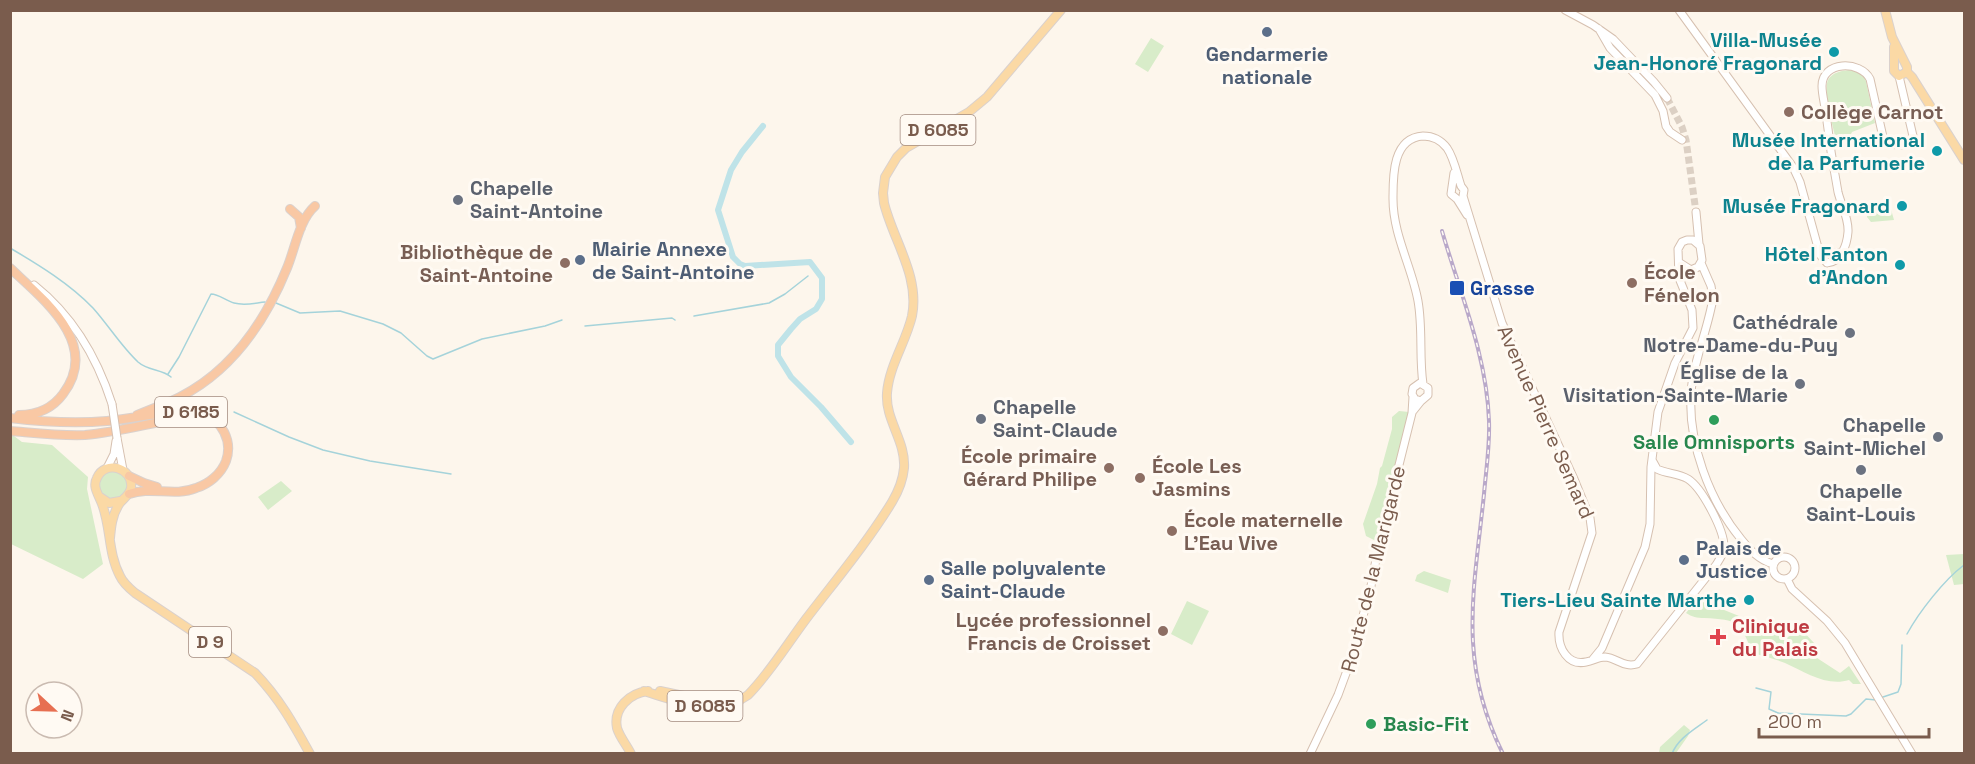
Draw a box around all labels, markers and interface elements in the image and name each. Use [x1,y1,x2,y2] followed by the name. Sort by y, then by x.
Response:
[1260,25,1274,39] marker: Gendarmerie nationale
[1593,27,1822,76] place label: Villa-Musée Jean-Honoré Fragonard
[1206,41,1328,90] place label: Gendarmerie nationale
[1827,45,1841,59] marker: Villa-Musée Jean-Honoré Fragonard
[1801,99,1943,125] place label: Collège Carnot
[1782,105,1796,119] marker: Collège Carnot
[900,115,976,145] road number: D 6085
[1732,127,1925,176] place label: Musée International de la Parfumerie
[1930,144,1944,158] marker: Musée International de la Parfumerie
[470,175,603,224] place label: Chapelle Saint-Antoine
[451,193,465,207] marker: Chapelle Saint-Antoine
[1722,193,1890,219] place label: Musée Fragonard
[1895,199,1909,213] marker: Musée Fragonard
[592,236,755,285] place label: Mairie Annexe de Saint-Antoine
[400,239,553,288] place label: Bibliothèque de Saint-Antoine
[1765,241,1888,290] place label: Hôtel Fanton d'Andon
[573,253,587,267] marker: Mairie Annexe de Saint-Antoine
[558,256,572,270] marker: Bibliothèque de Saint-Antoine
[1893,258,1907,272] marker: Hôtel Fanton d'Andon
[1644,259,1720,308] place label: École Fénelon
[1470,275,1535,301] place label: Grasse
[1625,276,1639,290] marker: École Fénelon
[1448,279,1466,297] marker: Grasse
[1643,309,1838,358] place label: Cathédrale Notre-Dame-du-Puy
[1492,321,1600,523] street label: Avenue Pierre Semard
[1843,326,1857,340] marker: Cathédrale Notre-Dame-du-Puy
[1563,359,1788,408] place label: Église de la Visitation-Sainte-Marie
[1793,377,1807,391] marker: Église de la Visitation-Sainte-Marie
[993,394,1118,443] place label: Chapelle Saint-Claude
[155,397,227,427] road number: D 6185
[974,412,988,426] marker: Chapelle Saint-Claude
[1804,412,1926,461] place label: Chapelle Saint-Michel
[1707,413,1721,427] marker: Salle Omnisports
[1633,429,1795,455] place label: Salle Omnisports
[1931,430,1945,444] marker: Chapelle Saint-Michel
[961,443,1097,492] place label: École primaire Gérard Philipe
[1152,453,1242,502] place label: École Les Jasmins
[1102,461,1116,475] marker: École primaire Gérard Philipe
[1335,463,1411,675] street label: Route de la Marigarde
[1854,463,1868,477] marker: Chapelle Saint-Louis
[1133,471,1147,485] marker: École Les Jasmins
[1806,478,1916,527] place label: Chapelle Saint-Louis
[1184,507,1343,556] place label: École maternelle L'Eau Vive
[1165,524,1179,538] marker: École maternelle L'Eau Vive
[1696,535,1782,584] place label: Palais de Justice
[1677,553,1691,567] marker: Palais de Justice
[941,555,1106,604] place label: Salle polyvalente Saint-Claude
[922,573,936,587] marker: Salle polyvalente Saint-Claude
[1500,587,1737,613] place label: Tiers-Lieu Sainte Marthe
[1742,593,1756,607] marker: Tiers-Lieu Sainte Marthe
[956,607,1151,656] place label: Lycée professionnel Francis de Croisset
[1732,613,1818,662] place label: Clinique du Palais
[1156,624,1170,638] marker: Lycée professionnel Francis de Croisset
[189,627,231,657] road number: D 9
[1709,628,1727,646] marker: Clinique du Palais
[24,680,84,740] north arrow
[668,691,742,721] road number: D 6085
[1759,701,1928,739] scale bar
[56,707,79,724] text: N
[1768,710,1822,733] text: 200 m
[1383,711,1469,737] place label: Basic-Fit
[1364,717,1378,731] marker: Basic-Fit

